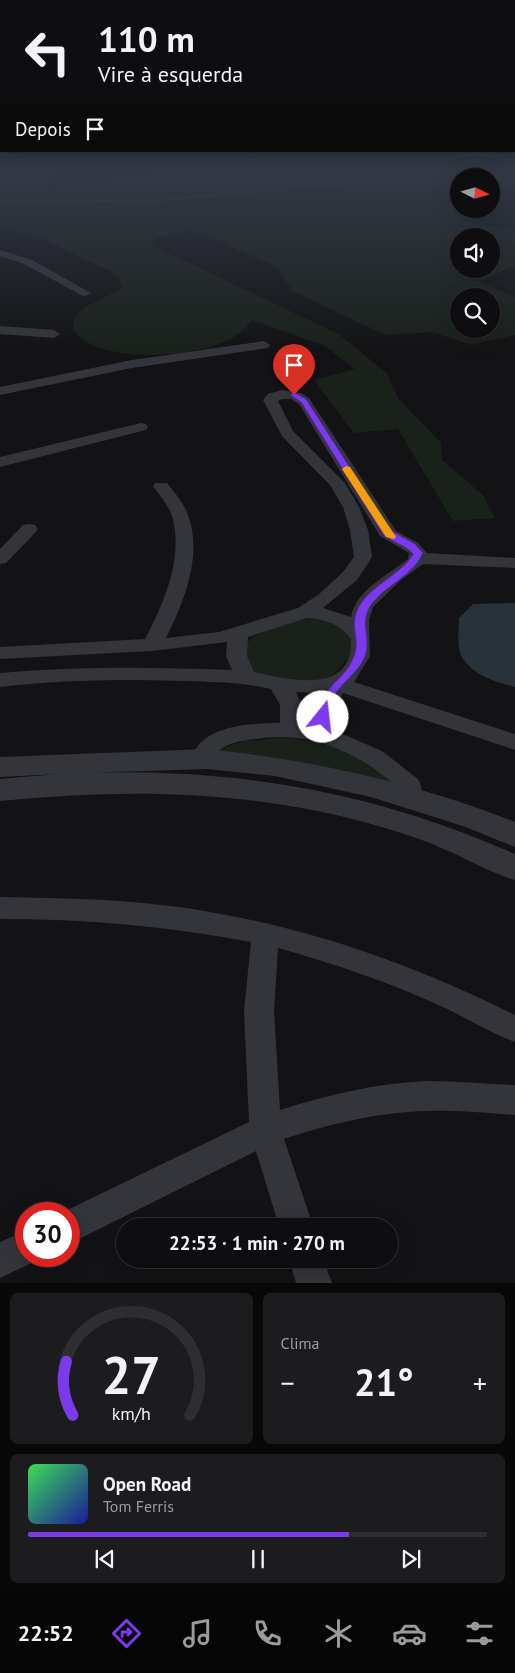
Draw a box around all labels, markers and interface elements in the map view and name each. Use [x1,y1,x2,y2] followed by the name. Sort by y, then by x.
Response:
[98,16,195,62] text: 110 m
[15,20,80,85] icon: left
[98,60,243,88] text: Vire à esquerda
[81,115,109,143] icon: arrive
[15,117,71,141] text: Depois
[450,168,500,218] north arrow
[450,168,500,338] map controls
[450,228,500,278] button: sound
[450,288,500,338] button: search
[273,344,315,395] pin
[280,351,308,379] icon: arrive
[296,690,348,742] position arrow
[15,1202,80,1267] speed limit sign: 30
[169,1231,345,1255] text: 22:53 · 1 min · 270 m
[281,1333,320,1353] text: Clima
[102,1341,161,1408] text: 27
[354,1357,414,1406] text: 21°
[281,1364,295,1401] text: −
[473,1364,487,1401] text: +
[112,1402,151,1425] text: km/h
[103,1472,191,1496] text: Open Road
[103,1496,174,1516] text: Tom Ferris
[91,1545,119,1573] icon: previous
[244,1545,272,1573] icon: pause
[397,1545,425,1573] icon: next
[109,1616,144,1651] icon: directions
[180,1616,215,1651] icon: music
[250,1616,285,1651] icon: phone
[321,1616,356,1651] icon: climate
[392,1616,427,1651] icon: car
[462,1616,497,1651] icon: filters
[18,1619,74,1647] text: 22:52

